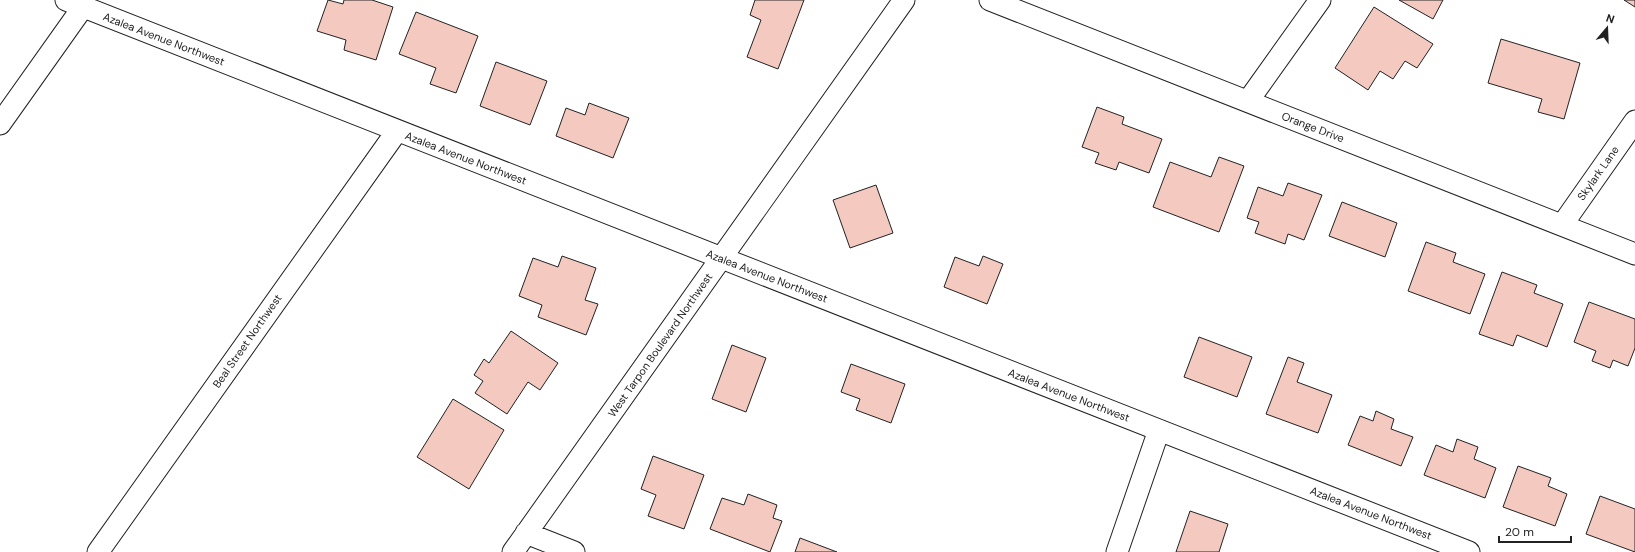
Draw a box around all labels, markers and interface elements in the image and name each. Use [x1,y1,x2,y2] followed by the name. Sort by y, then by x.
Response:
[1587,8,1627,48] north arrow
[101,9,227,69] street label: Azalea Avenue Northwest
[1604,11,1616,26] text: N
[1280,109,1346,145] street label: Orange Drive
[403,128,529,188] street label: Azalea Avenue Northwest
[1574,143,1622,203] street label: Skylark Lane
[704,246,830,306] street label: Azalea Avenue Northwest
[605,270,715,420] street label: West Tarpon Boulevard Northwest
[209,291,285,391] street label: Beal Street Northwest
[1006,365,1132,425] street label: Azalea Avenue Northwest
[1308,483,1434,543] street label: Azalea Avenue Northwest
[1499,518,1571,544] scale bar
[1505,524,1534,540] text: 20 m

